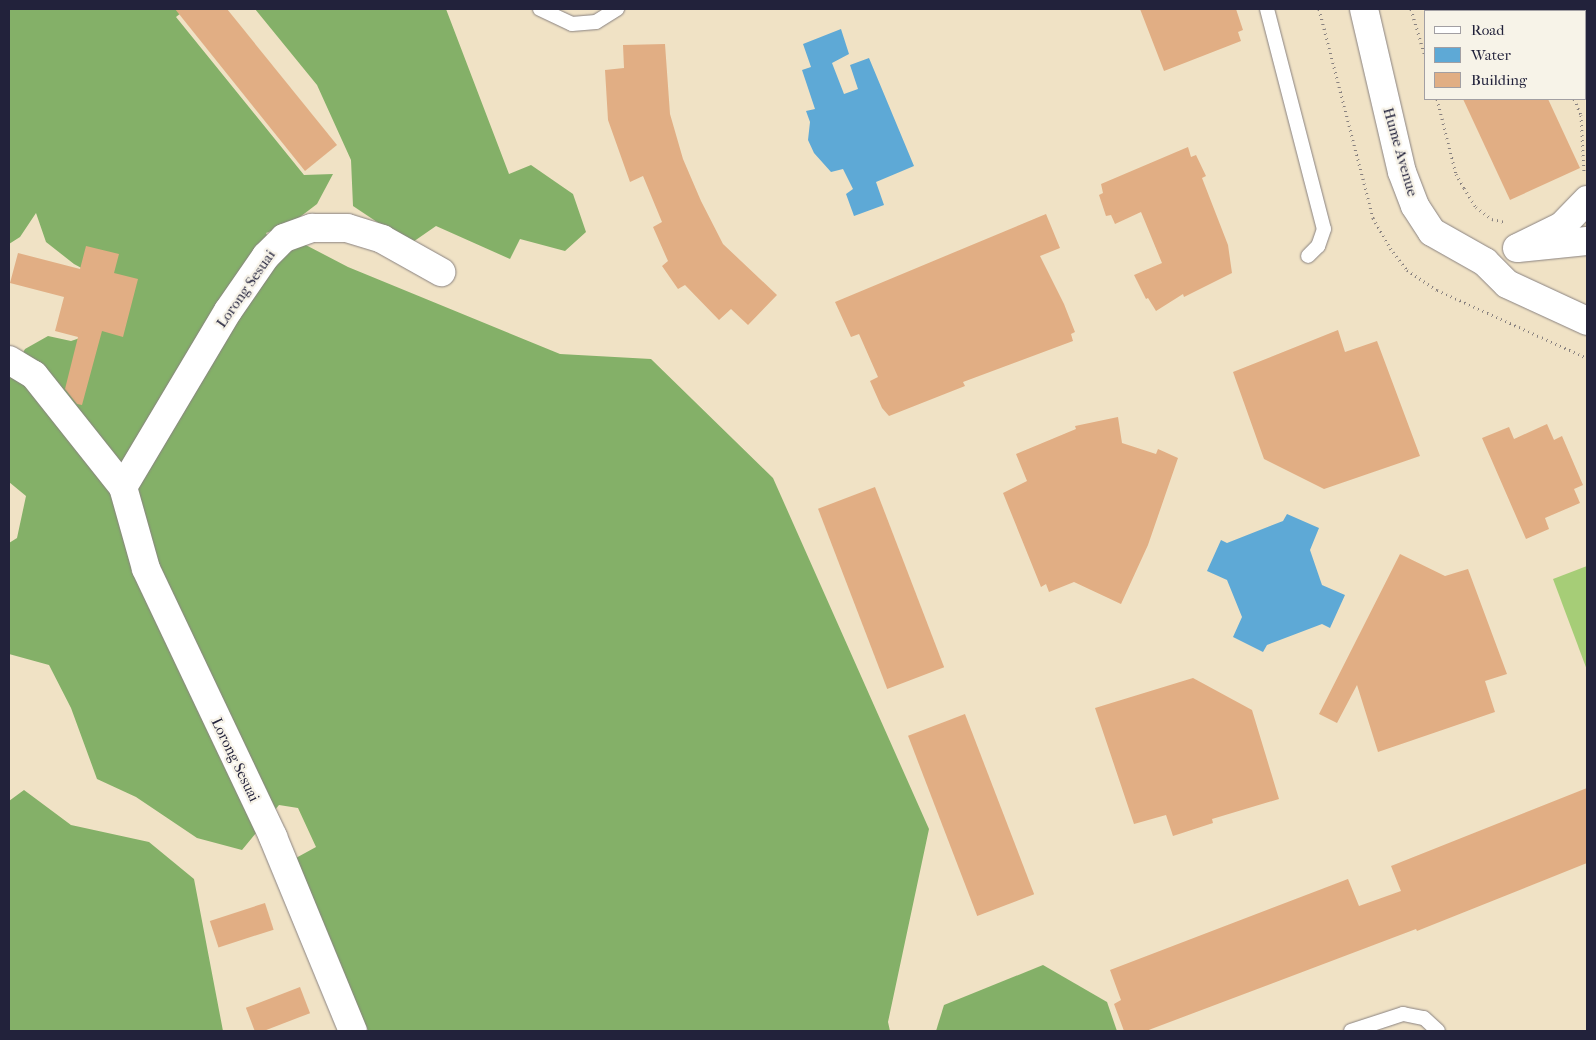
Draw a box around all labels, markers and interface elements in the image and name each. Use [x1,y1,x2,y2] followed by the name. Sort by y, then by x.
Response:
[1424,10,1586,100] legend
[1471,21,1504,39] text: Road
[1471,46,1511,64] text: Water
[1471,71,1527,89] text: Building
[1379,105,1421,199] street label: Hume Avenue
[213,247,279,331] street label: Lorong Sesuai
[207,715,263,805] street label: Lorong Sesuai

